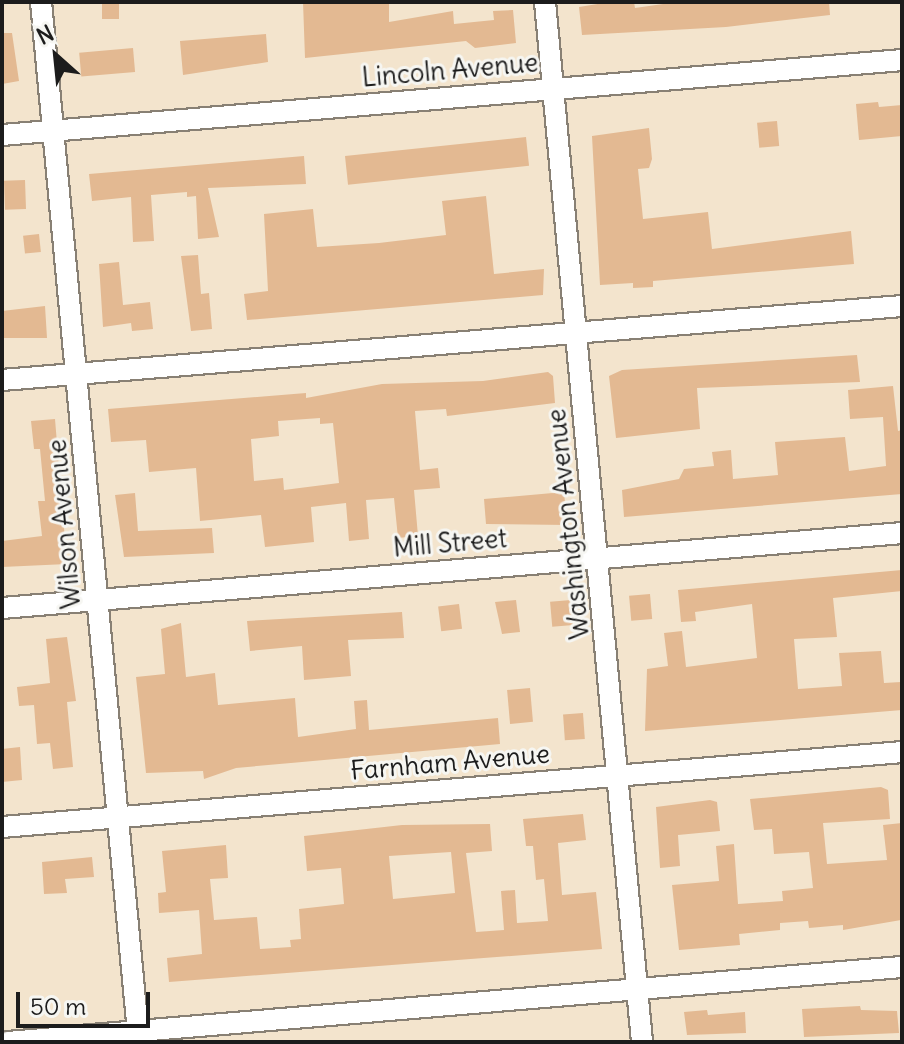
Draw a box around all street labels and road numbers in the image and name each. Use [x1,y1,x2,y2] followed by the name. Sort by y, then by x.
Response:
[361,47,539,93] street label: Lincoln Avenue
[540,407,596,641] street label: Washington Avenue
[41,438,87,610] street label: Wilson Avenue
[392,522,508,564] street label: Mill Street
[349,738,551,786] street label: Farnham Avenue

